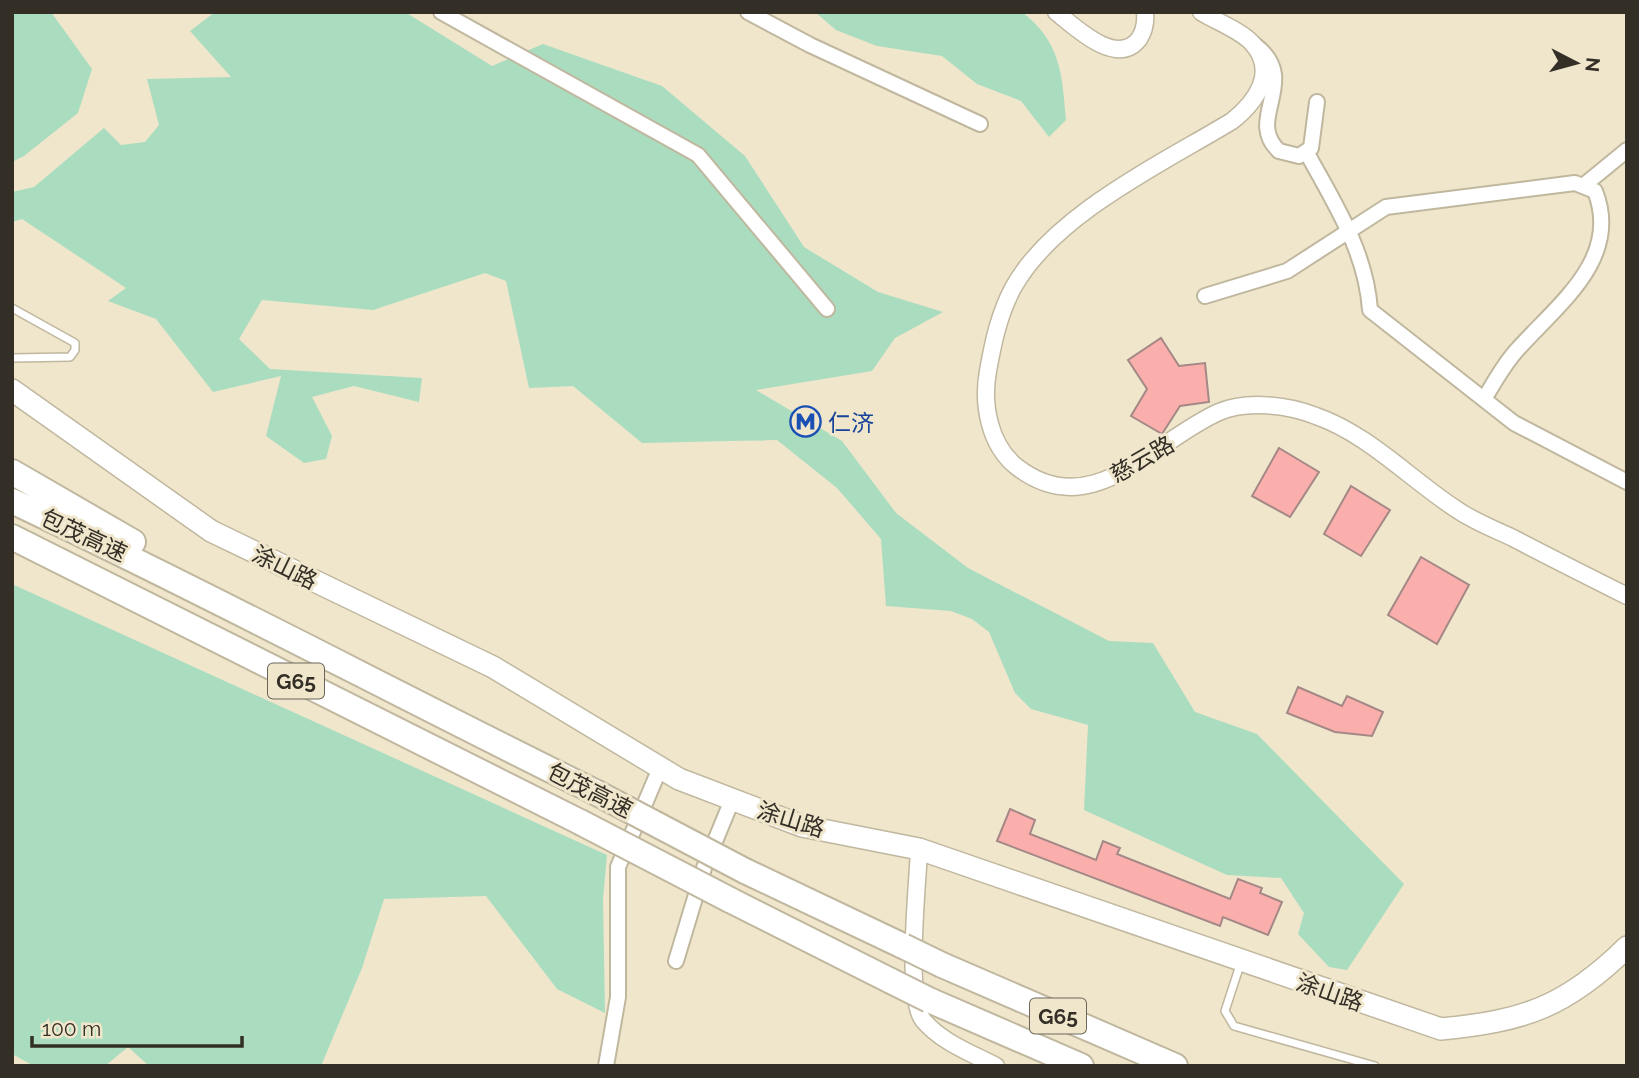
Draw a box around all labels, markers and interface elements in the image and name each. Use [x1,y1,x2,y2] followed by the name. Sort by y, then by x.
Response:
[1541,28,1611,98] north arrow
[1581,56,1605,73] text: N
[788,405,822,439] metro station icon: 仁济
[828,409,874,436] place label: 仁济
[1105,430,1179,488] street label: 慈云路
[37,503,131,567] street label: 包茂高速
[248,540,322,594] street label: 涂山路
[268,664,324,698] road number: G65
[543,757,637,823] street label: 包茂高速
[754,796,828,842] street label: 涂山路
[1293,968,1367,1016] street label: 涂山路
[1030,998,1086,1034] road number: G65
[32,1004,242,1048] scale bar
[42,1016,101,1041] text: 100 m

